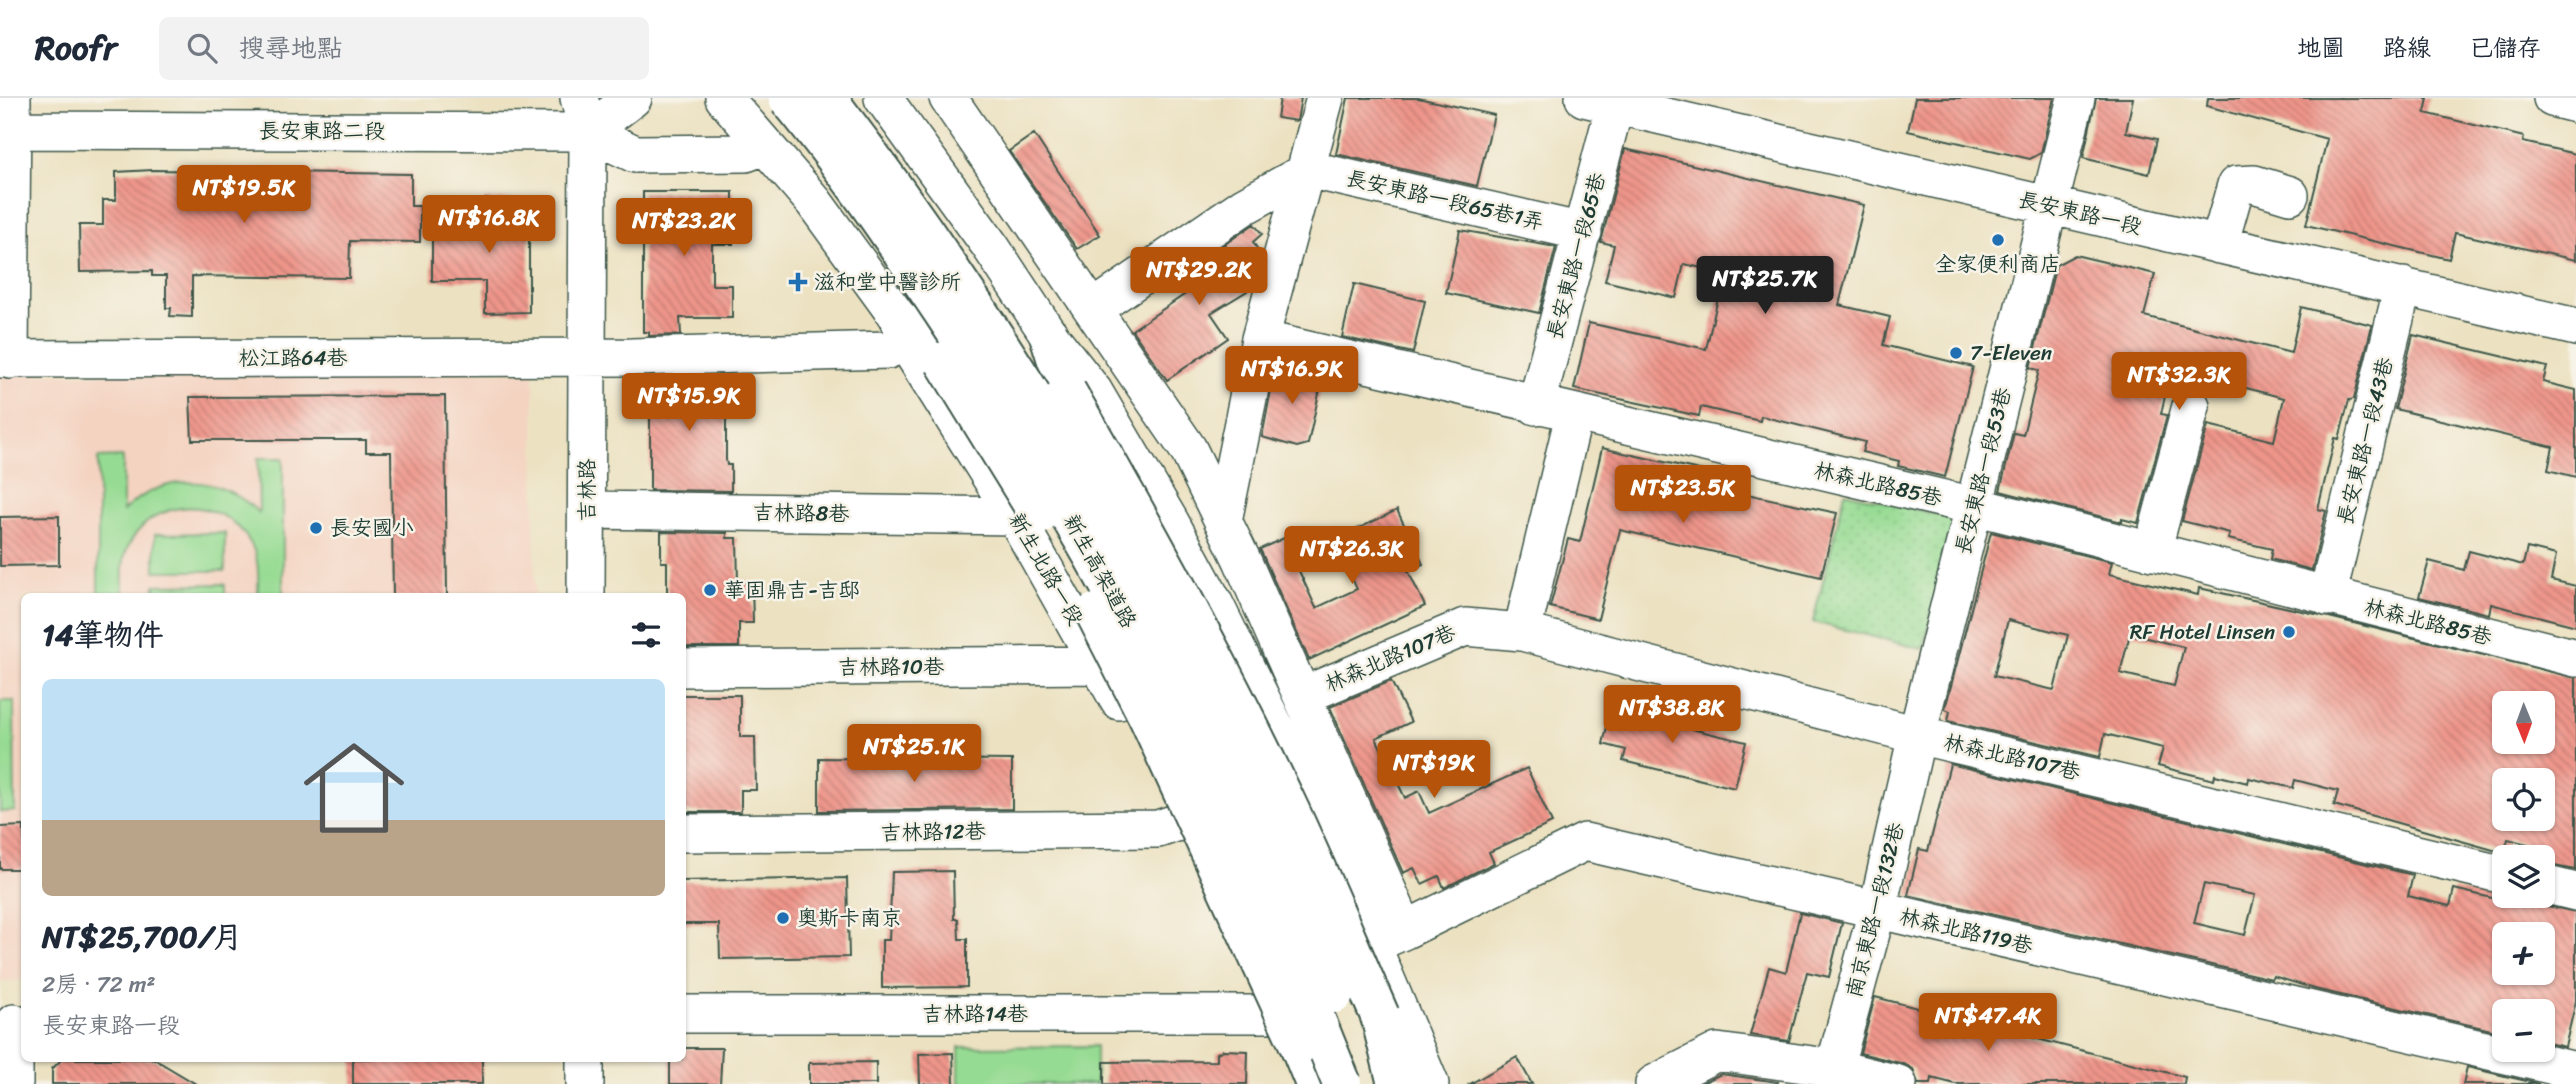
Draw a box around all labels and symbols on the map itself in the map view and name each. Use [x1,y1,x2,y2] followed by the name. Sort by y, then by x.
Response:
[259,112,385,150] street label: 長安東路二段
[1342,159,1548,241] street label: 長安東路一段65巷1弄
[172,166,316,225] pin: NT$19.5K
[1535,168,1617,344] street label: 長安東路一段65巷
[2014,180,2146,246] street label: 長安東路一段
[417,195,561,255] pin: NT$16.8K
[612,198,756,258] pin: NT$23.2K
[1990,232,2006,248] marker: 全家便利商店
[1935,245,2061,283] place label: 全家便利商店
[1127,248,1271,307] pin: NT$29.2K
[1693,256,1837,316] pin: NT$25.7K
[814,263,961,301] place label: 滋和堂中醫診所
[788,272,808,292] marker: 滋和堂中醫診所
[1970,334,2052,372] place label: 7-Eleven
[238,339,348,377] street label: 松江路64巷
[1948,345,1964,361] marker: 7-Eleven
[1220,346,1364,406] pin: NT$16.9K
[2107,352,2251,412] pin: NT$32.3K
[2326,353,2404,529] street label: 長安東路一段43巷
[617,374,761,433] pin: NT$15.9K
[1944,383,2022,559] street label: 長安東路一段53巷
[1810,451,1946,517] street label: 林森北路85巷
[568,459,606,522] street label: 吉林路
[1611,466,1755,525] pin: NT$23.5K
[752,493,850,533] street label: 吉林路8巷
[998,505,1094,633] street label: 新生北路一段
[1053,507,1147,635] street label: 新生高架道路
[330,509,414,547] place label: 長安國小
[308,520,324,536] marker: 長安國小
[1280,526,1424,586] pin: NT$26.3K
[724,571,860,609] place label: 華固鼎吉-吉邸
[702,582,718,598] marker: 華固鼎吉-吉邸
[2360,588,2496,656] street label: 林森北路85巷
[1318,613,1462,703] street label: 林森北路107巷
[2130,613,2275,651] place label: RF Hotel Linsen
[2281,624,2297,640] marker: RF Hotel Linsen
[838,648,944,686] street label: 吉林路10巷
[1600,686,1744,745] pin: NT$38.8K
[2492,691,2555,754] north arrow
[1940,723,2084,791] street label: 林森北路107巷
[842,724,986,784] pin: NT$25.1K
[1377,740,1491,800] pin: NT$19K
[880,812,986,852] street label: 吉林路12巷
[1835,818,1915,1002] street label: 南京東路一段132巷
[1896,897,2036,965] street label: 林森北路119巷
[797,899,902,937] place label: 奧斯卡南京
[775,910,791,926] marker: 奧斯卡南京
[1916,993,2060,1053] pin: NT$47.4K
[922,995,1028,1033] street label: 吉林路14巷

